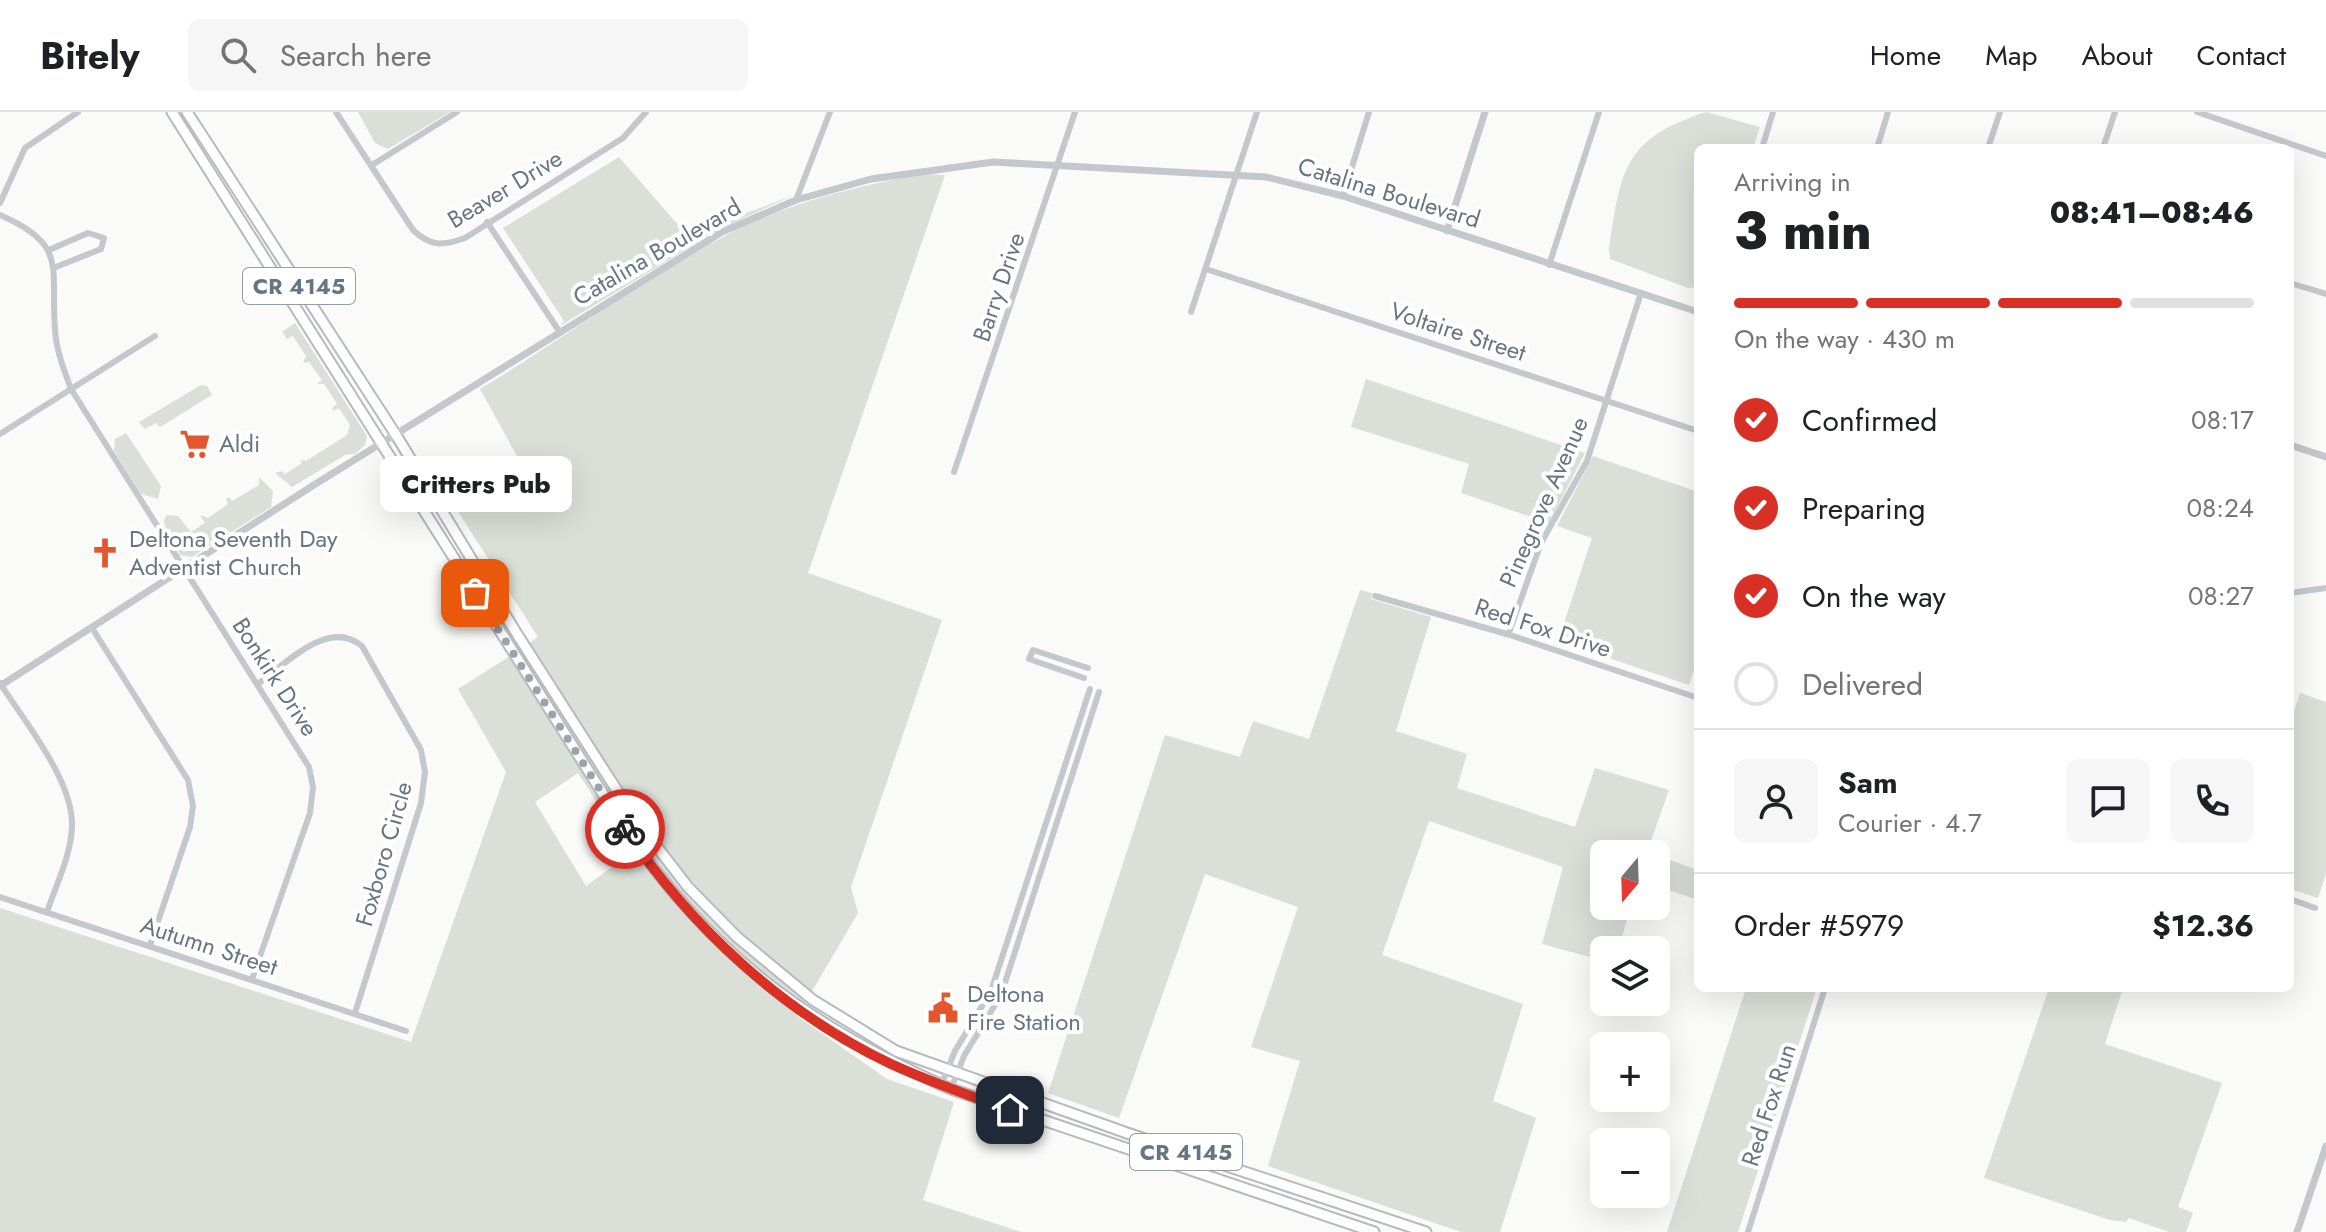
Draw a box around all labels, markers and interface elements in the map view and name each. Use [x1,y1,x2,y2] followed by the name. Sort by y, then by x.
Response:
[188,19,748,91] search box
[40,28,140,83] text: Bitely
[216,33,260,77] icon: search
[280,34,431,77] text: Search here
[1870,35,1941,76] text: Home
[1985,35,2037,76] text: Map
[2081,35,2153,76] text: About
[2197,35,2286,76] text: Contact
[441,140,569,237] street label: Beaver Drive
[1294,148,1485,237] street label: Catalina Boulevard
[1734,163,1851,201] text: Arriving in
[566,189,747,314] street label: Catalina Boulevard
[2050,191,2254,234] text: 08:41–08:46
[1734,193,1872,269] text: 3 min
[964,228,1034,346] street label: Barry Drive
[243,268,355,304] road number: CR 4145
[1386,293,1531,370] street label: Voltaire Street
[1734,320,1955,358] text: On the way · 430 m
[1734,398,1778,442] icon: check
[1802,399,1937,442] text: Confirmed
[2191,401,2254,439] text: 08:17
[1490,411,1597,593] street label: Pinegrove Avenue
[219,426,260,461] place label: Aldi
[178,427,212,461] supermarket icon: Aldi
[379,457,571,513] callout: Critters Pub
[401,465,551,503] text: Critters Pub
[1734,486,1778,530] icon: check
[1802,487,1926,530] text: Preparing
[2186,489,2254,527] text: 08:24
[129,521,338,584] place label: Deltona Seventh Day Adventist Church
[88,536,122,570] church icon: Deltona Seventh Day Adventist Church
[441,559,509,627] pin
[453,571,497,615] icon: bag
[1734,574,1778,618] icon: check
[1802,575,1946,618] text: On the way
[2188,577,2254,615] text: 08:27
[1471,589,1616,666] street label: Red Fox Drive
[224,610,327,743] street label: Bonkirk Drive
[1802,663,1923,706] text: Delivered
[1734,759,1818,843] button: person
[2066,759,2150,843] button: chat
[2170,759,2254,843] button: phone
[1838,761,1898,804] text: Sam
[346,777,421,930] street label: Foxboro Circle
[585,789,665,869] courier
[1838,804,1982,842] text: Courier · 4.7
[603,807,647,851] icon: bike
[1590,840,1670,920] north arrow
[1590,840,1670,1208] map controls
[1734,904,1904,947] text: Order #5979
[2152,904,2254,947] text: $12.36
[136,907,282,984] street label: Autumn Street
[1590,936,1670,1016] button: layers
[967,976,1081,1039] place label: Deltona Fire Station
[926,991,960,1025] public building icon: Deltona Fire Station
[1590,1032,1670,1112] button: +
[1732,1039,1805,1170] street label: Red Fox Run
[976,1076,1044,1144] pin
[988,1088,1032,1132] icon: home
[1590,1128,1670,1208] button: −
[1130,1134,1242,1170] road number: CR 4145

